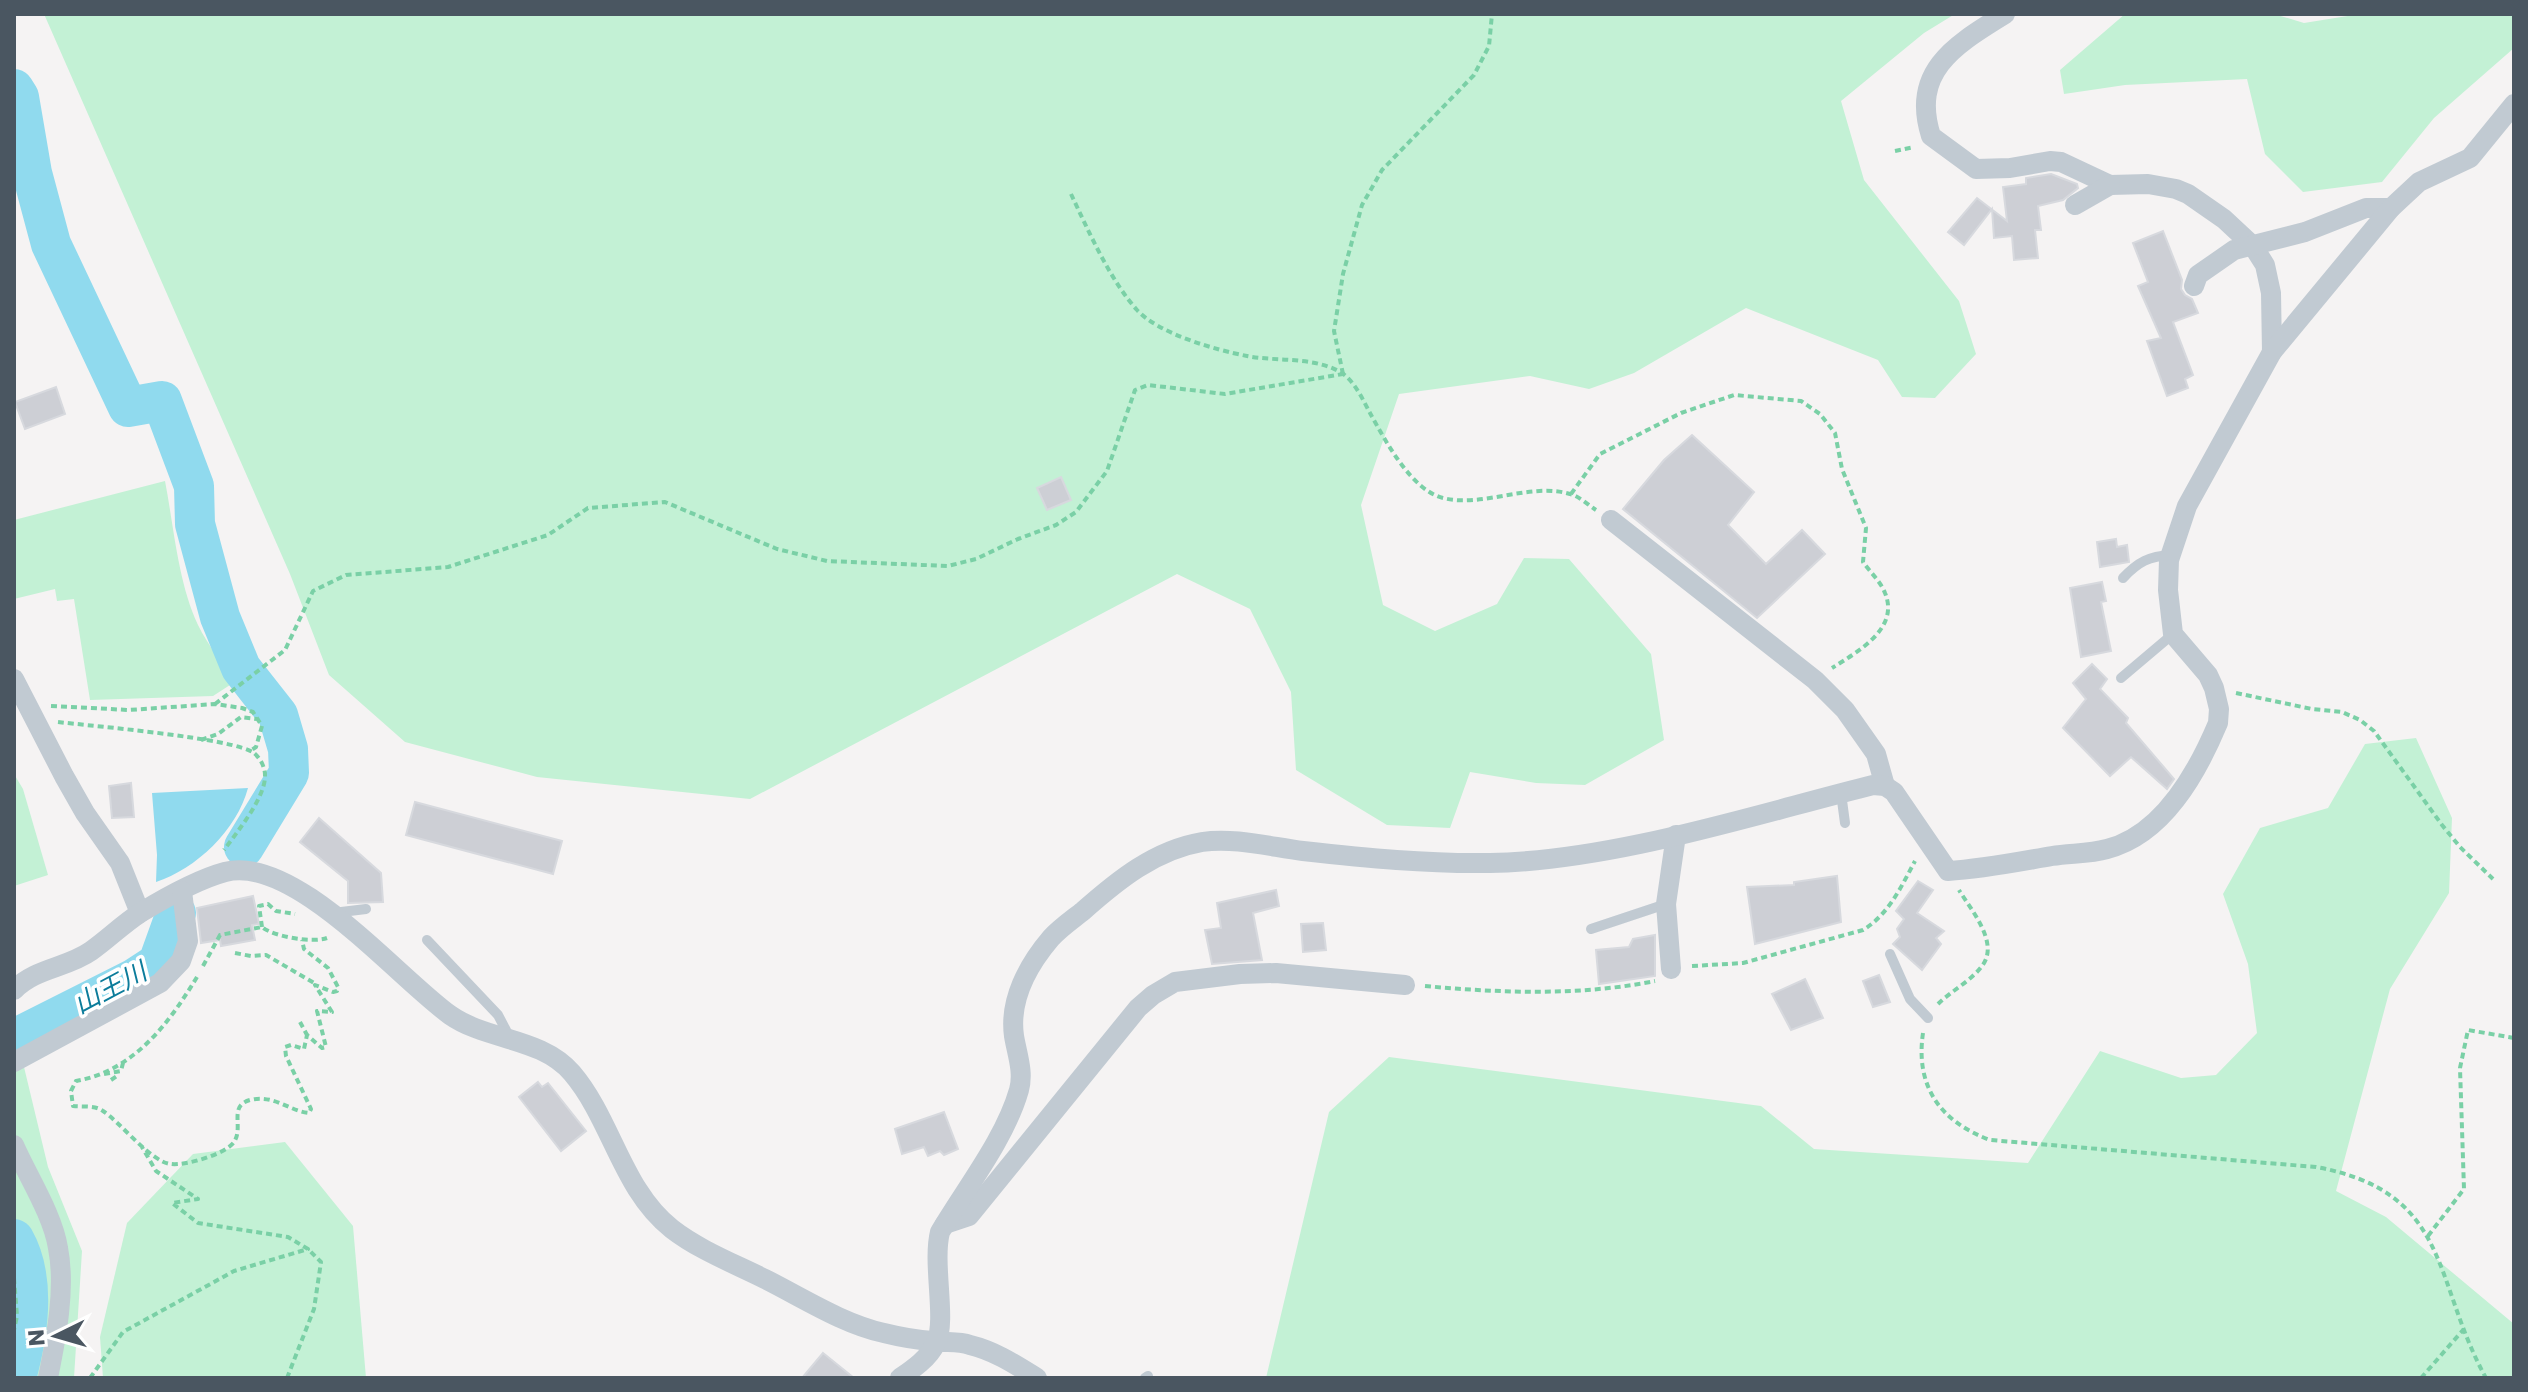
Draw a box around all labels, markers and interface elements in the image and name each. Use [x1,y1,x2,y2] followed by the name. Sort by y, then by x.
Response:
[67,952,156,1022] water label: 山王川
[16,1296,96,1376] north arrow
[20,1328,53,1347] text: N

